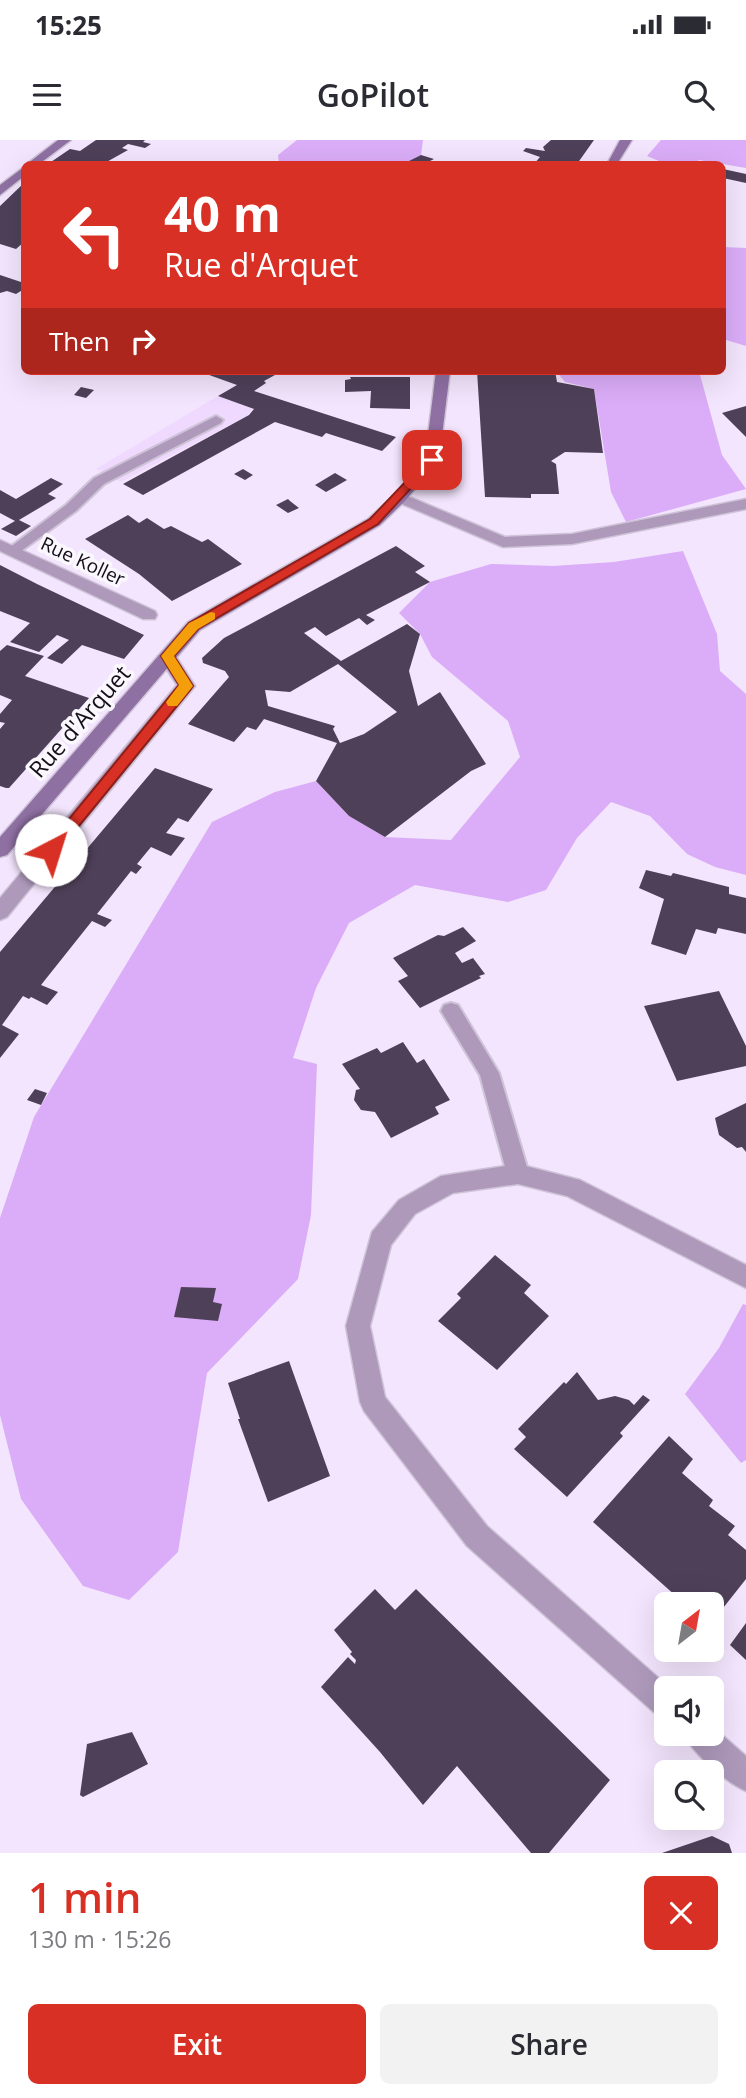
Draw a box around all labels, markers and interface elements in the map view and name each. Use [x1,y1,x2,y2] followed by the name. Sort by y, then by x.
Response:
[35,7,102,43] text: 15:25
[317,73,429,116] text: GoPilot
[28,76,66,114] icon: menu
[680,76,718,114] icon: search
[164,180,281,246] text: 40 m
[49,189,140,280] icon: left
[164,243,358,286] text: Rue d'Arquet
[124,322,162,360] icon: right
[49,323,110,359] text: Then
[402,430,462,490] pin
[413,441,451,479] icon: arrive
[37,530,130,592] street label: Rue Koller
[21,658,137,784] street label: Rue d'Arquet
[14,813,88,887] position arrow
[654,1592,724,1662] north arrow
[654,1592,724,1830] map controls
[654,1676,724,1746] button: sound
[654,1760,724,1830] button: search
[28,1868,141,1925] text: 1 min
[644,1876,718,1950] button: close
[28,1923,171,1955] text: 130 m · 15:26
[28,2004,366,2084] button: Exit
[380,2004,718,2084] button: Share

